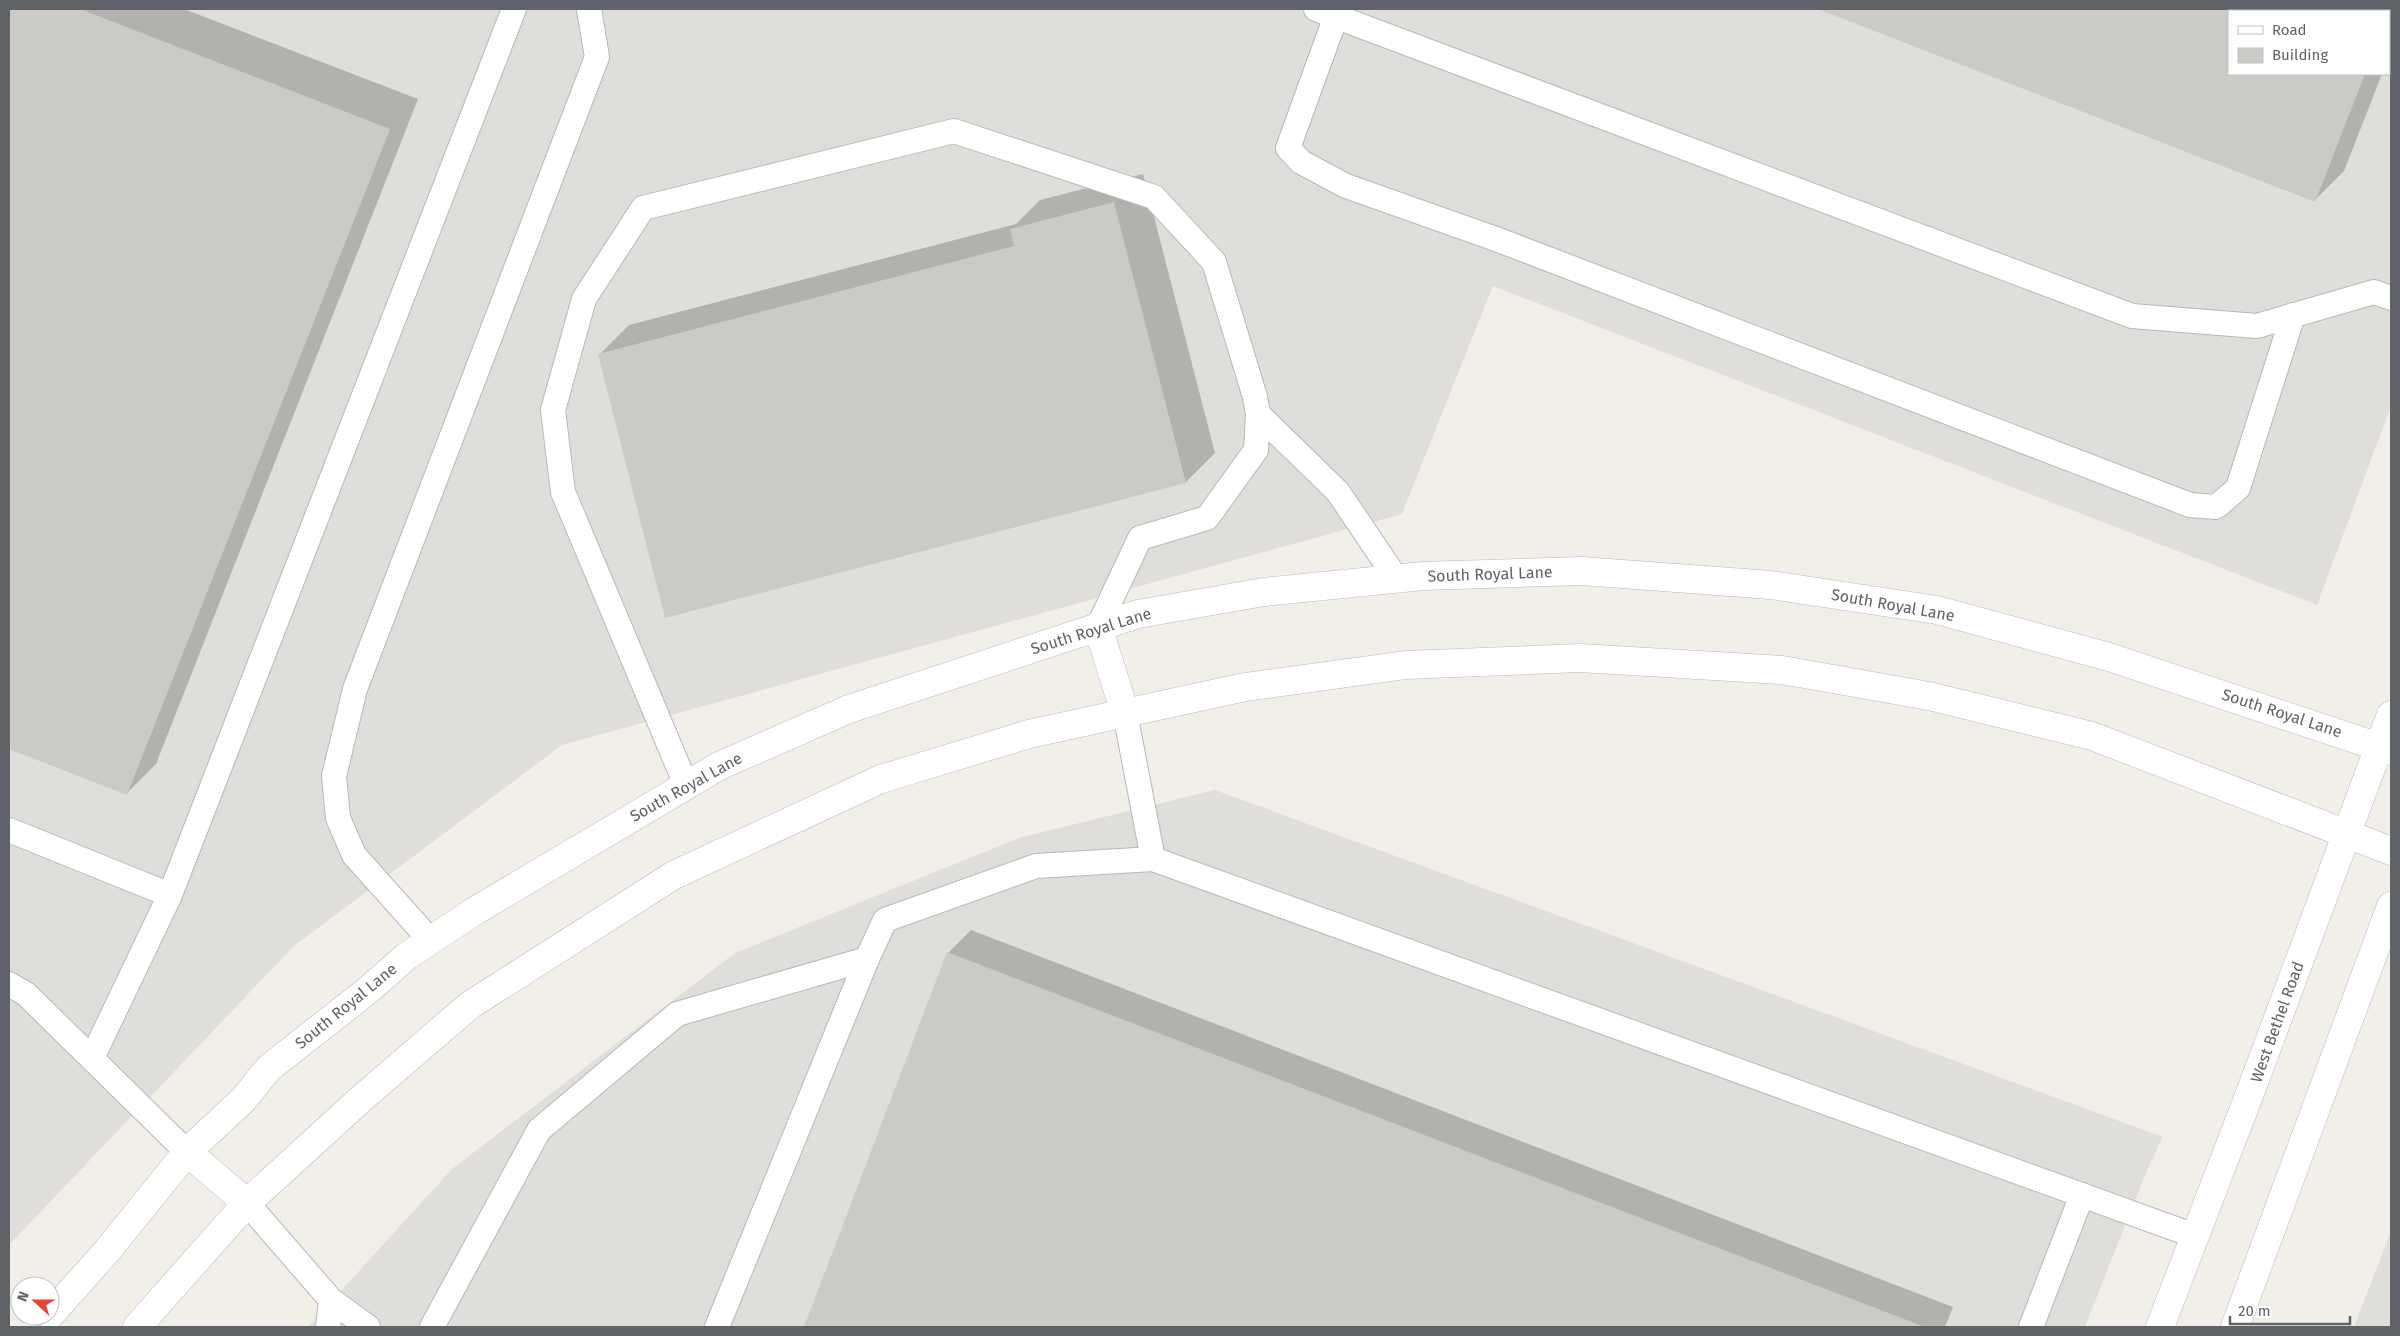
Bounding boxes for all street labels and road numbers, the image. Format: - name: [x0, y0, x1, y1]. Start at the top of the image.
- street label: South Royal Lane: [1427, 562, 1553, 586]
- street label: South Royal Lane: [1830, 585, 1956, 625]
- street label: South Royal Lane: [1028, 604, 1154, 658]
- street label: South Royal Lane: [2220, 685, 2344, 741]
- street label: South Royal Lane: [627, 748, 745, 826]
- street label: South Royal Lane: [291, 959, 401, 1053]
- street label: West Bethel Road: [2246, 959, 2308, 1085]

